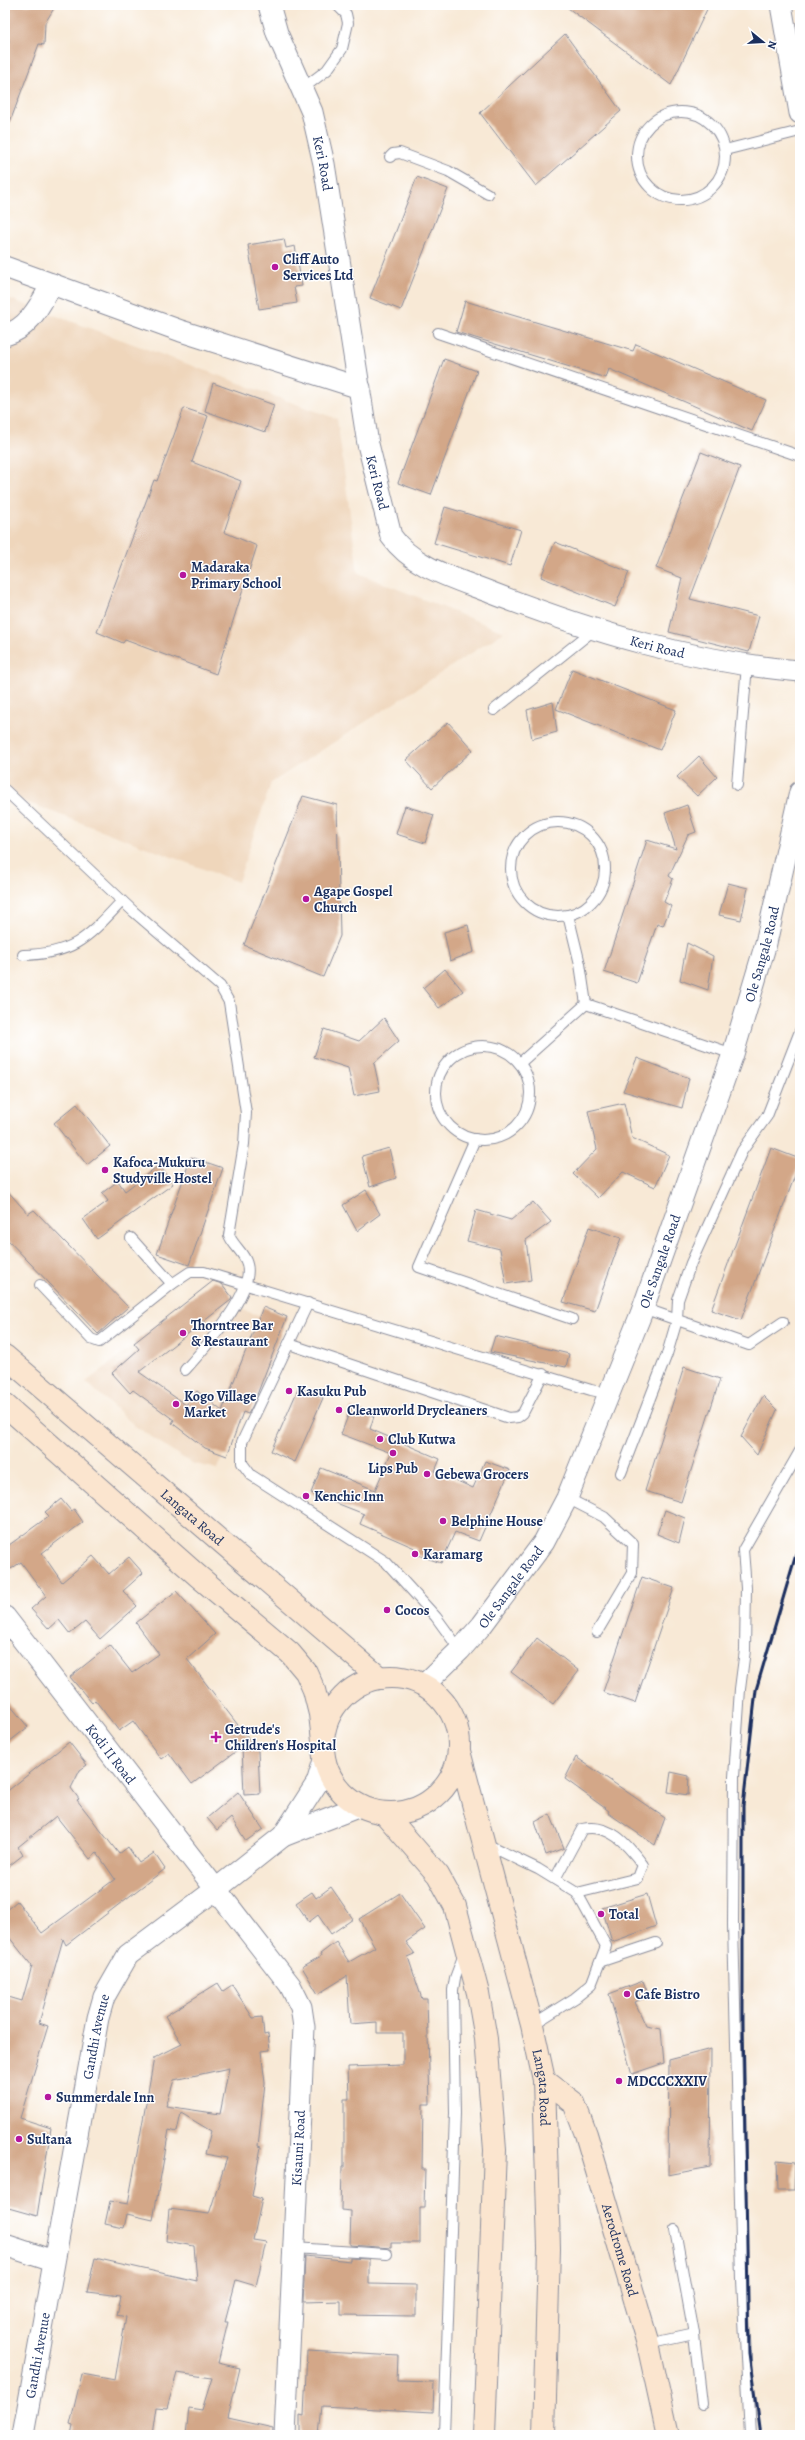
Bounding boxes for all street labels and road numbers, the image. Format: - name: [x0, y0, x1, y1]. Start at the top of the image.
- street label: Keri Road: [308, 134, 337, 193]
- street label: Keri Road: [361, 453, 393, 513]
- street label: Keri Road: [628, 631, 687, 663]
- street label: Ole Sangale Road: [740, 904, 784, 1004]
- street label: Ole Sangale Road: [635, 1211, 686, 1311]
- street label: Langata Road: [156, 1485, 228, 1550]
- street label: Ole Sangale Road: [474, 1542, 548, 1632]
- street label: Kodi II Road: [81, 1720, 140, 1789]
- street label: Gandhi Avenue: [78, 1992, 114, 2081]
- street label: Langata Road: [527, 2047, 554, 2127]
- street label: Kisauni Road: [287, 2109, 310, 2186]
- street label: Aerodrome Road: [597, 2200, 643, 2299]
- street label: Gandhi Avenue: [21, 2311, 55, 2400]

